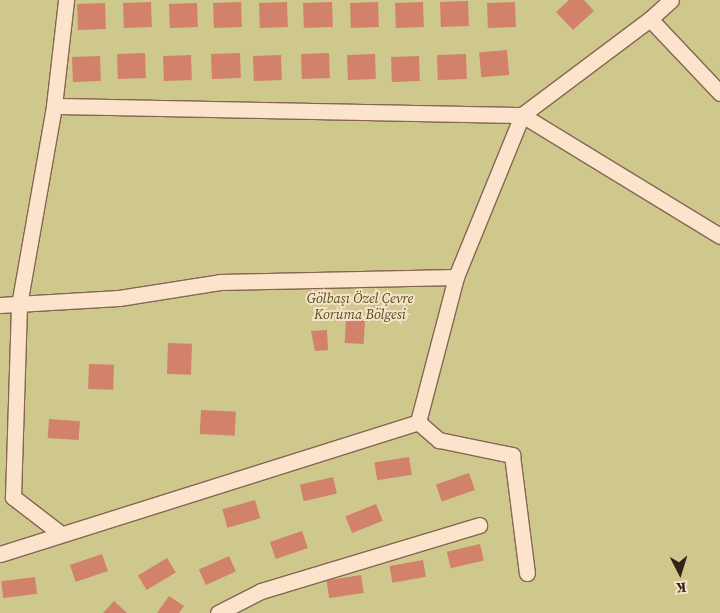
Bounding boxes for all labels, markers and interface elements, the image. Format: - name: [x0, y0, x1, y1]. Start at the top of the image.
- park label: Gölbaşı Özel Çevre Koruma Bölgesi: [307, 290, 413, 322]
- north arrow: [655, 548, 705, 598]
- text: K: [676, 578, 687, 598]

